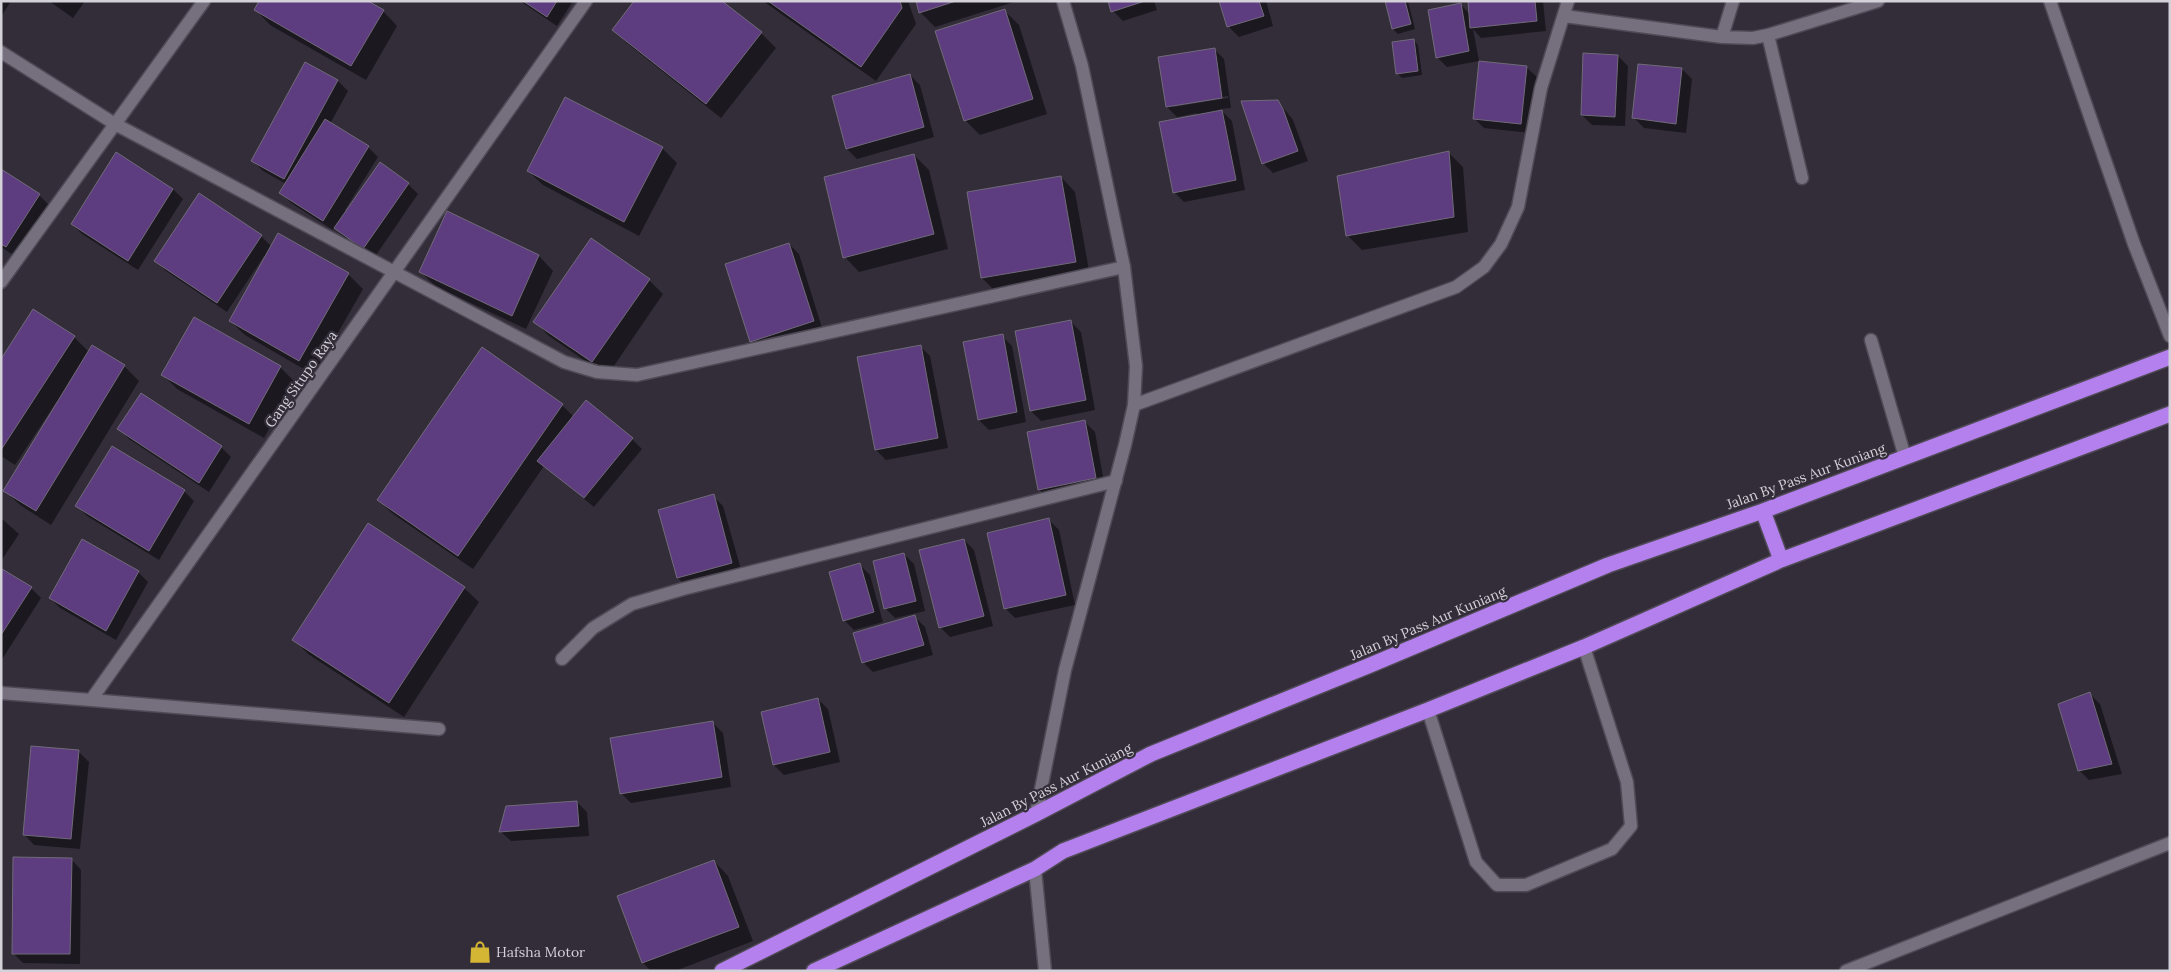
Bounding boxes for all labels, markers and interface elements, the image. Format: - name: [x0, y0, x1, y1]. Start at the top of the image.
- street label: Gang Situpo Raya: [261, 327, 341, 431]
- street label: Jalan By Pass Aur Kuniang: [1723, 439, 1888, 514]
- street label: Jalan By Pass Aur Kuniang: [1346, 582, 1509, 664]
- street label: Jalan By Pass Aur Kuniang: [976, 739, 1135, 832]
- shop icon: Hafsha Motor: [467, 939, 493, 965]
- place label: Hafsha Motor: [496, 943, 585, 961]

